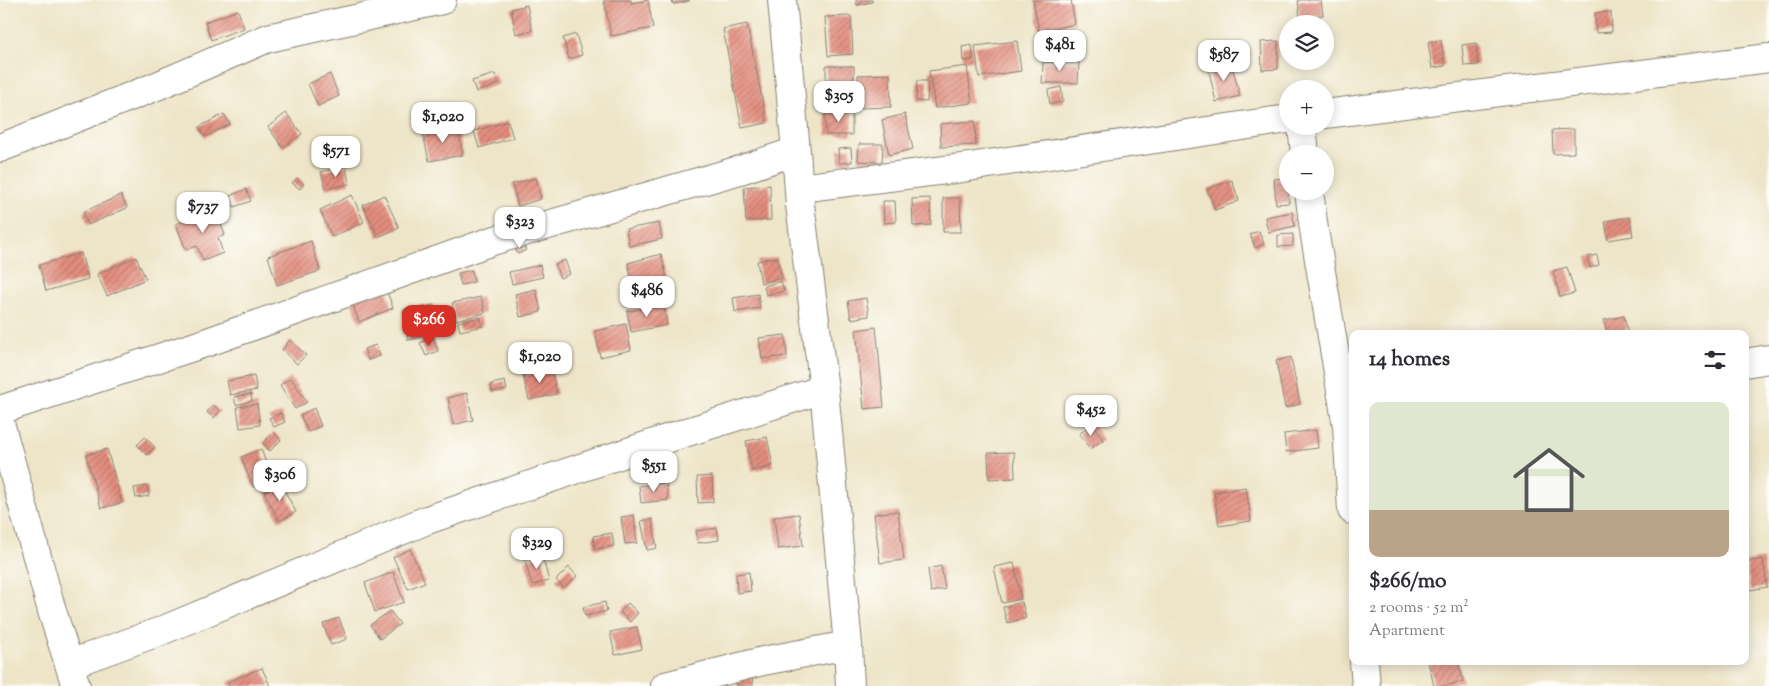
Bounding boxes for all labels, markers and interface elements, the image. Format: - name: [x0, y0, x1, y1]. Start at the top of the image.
- map controls: [1279, 15, 1334, 200]
- button: layers: [1279, 15, 1334, 70]
- pin: $481: [1030, 30, 1090, 72]
- text: $481: [1045, 34, 1075, 57]
- pin: $587: [1194, 39, 1254, 82]
- text: $587: [1209, 44, 1239, 67]
- pin: $305: [809, 80, 869, 123]
- button: +: [1279, 80, 1334, 135]
- text: $305: [825, 85, 853, 108]
- pin: $1,020: [402, 102, 484, 144]
- text: $1,020: [422, 106, 464, 129]
- pin: $571: [306, 136, 366, 178]
- text: $571: [322, 140, 350, 163]
- button: −: [1279, 145, 1334, 200]
- pin: $737: [173, 192, 233, 234]
- text: $737: [187, 196, 219, 219]
- pin: $323: [490, 206, 550, 249]
- text: $323: [506, 211, 534, 234]
- pin: $486: [617, 276, 677, 318]
- text: $486: [631, 280, 663, 303]
- pin: $266: [399, 304, 459, 347]
- text: $266: [413, 309, 445, 332]
- pin: $1,020: [499, 342, 581, 384]
- text: 14 homes: [1369, 345, 1450, 375]
- text: $1,020: [519, 346, 561, 369]
- icon: filters: [1701, 346, 1729, 374]
- pin: $452: [1061, 394, 1121, 437]
- text: $452: [1076, 399, 1106, 422]
- icon: home: [1504, 435, 1594, 525]
- pin: $551: [624, 450, 684, 493]
- text: $551: [641, 455, 667, 478]
- pin: $306: [250, 460, 310, 502]
- text: $306: [264, 464, 296, 487]
- pin: $329: [507, 528, 567, 570]
- text: $329: [522, 532, 552, 555]
- text: $266/mo: [1369, 567, 1446, 597]
- text: 2 rooms · 52 m²: [1369, 597, 1469, 620]
- text: Apartment: [1369, 620, 1445, 643]

